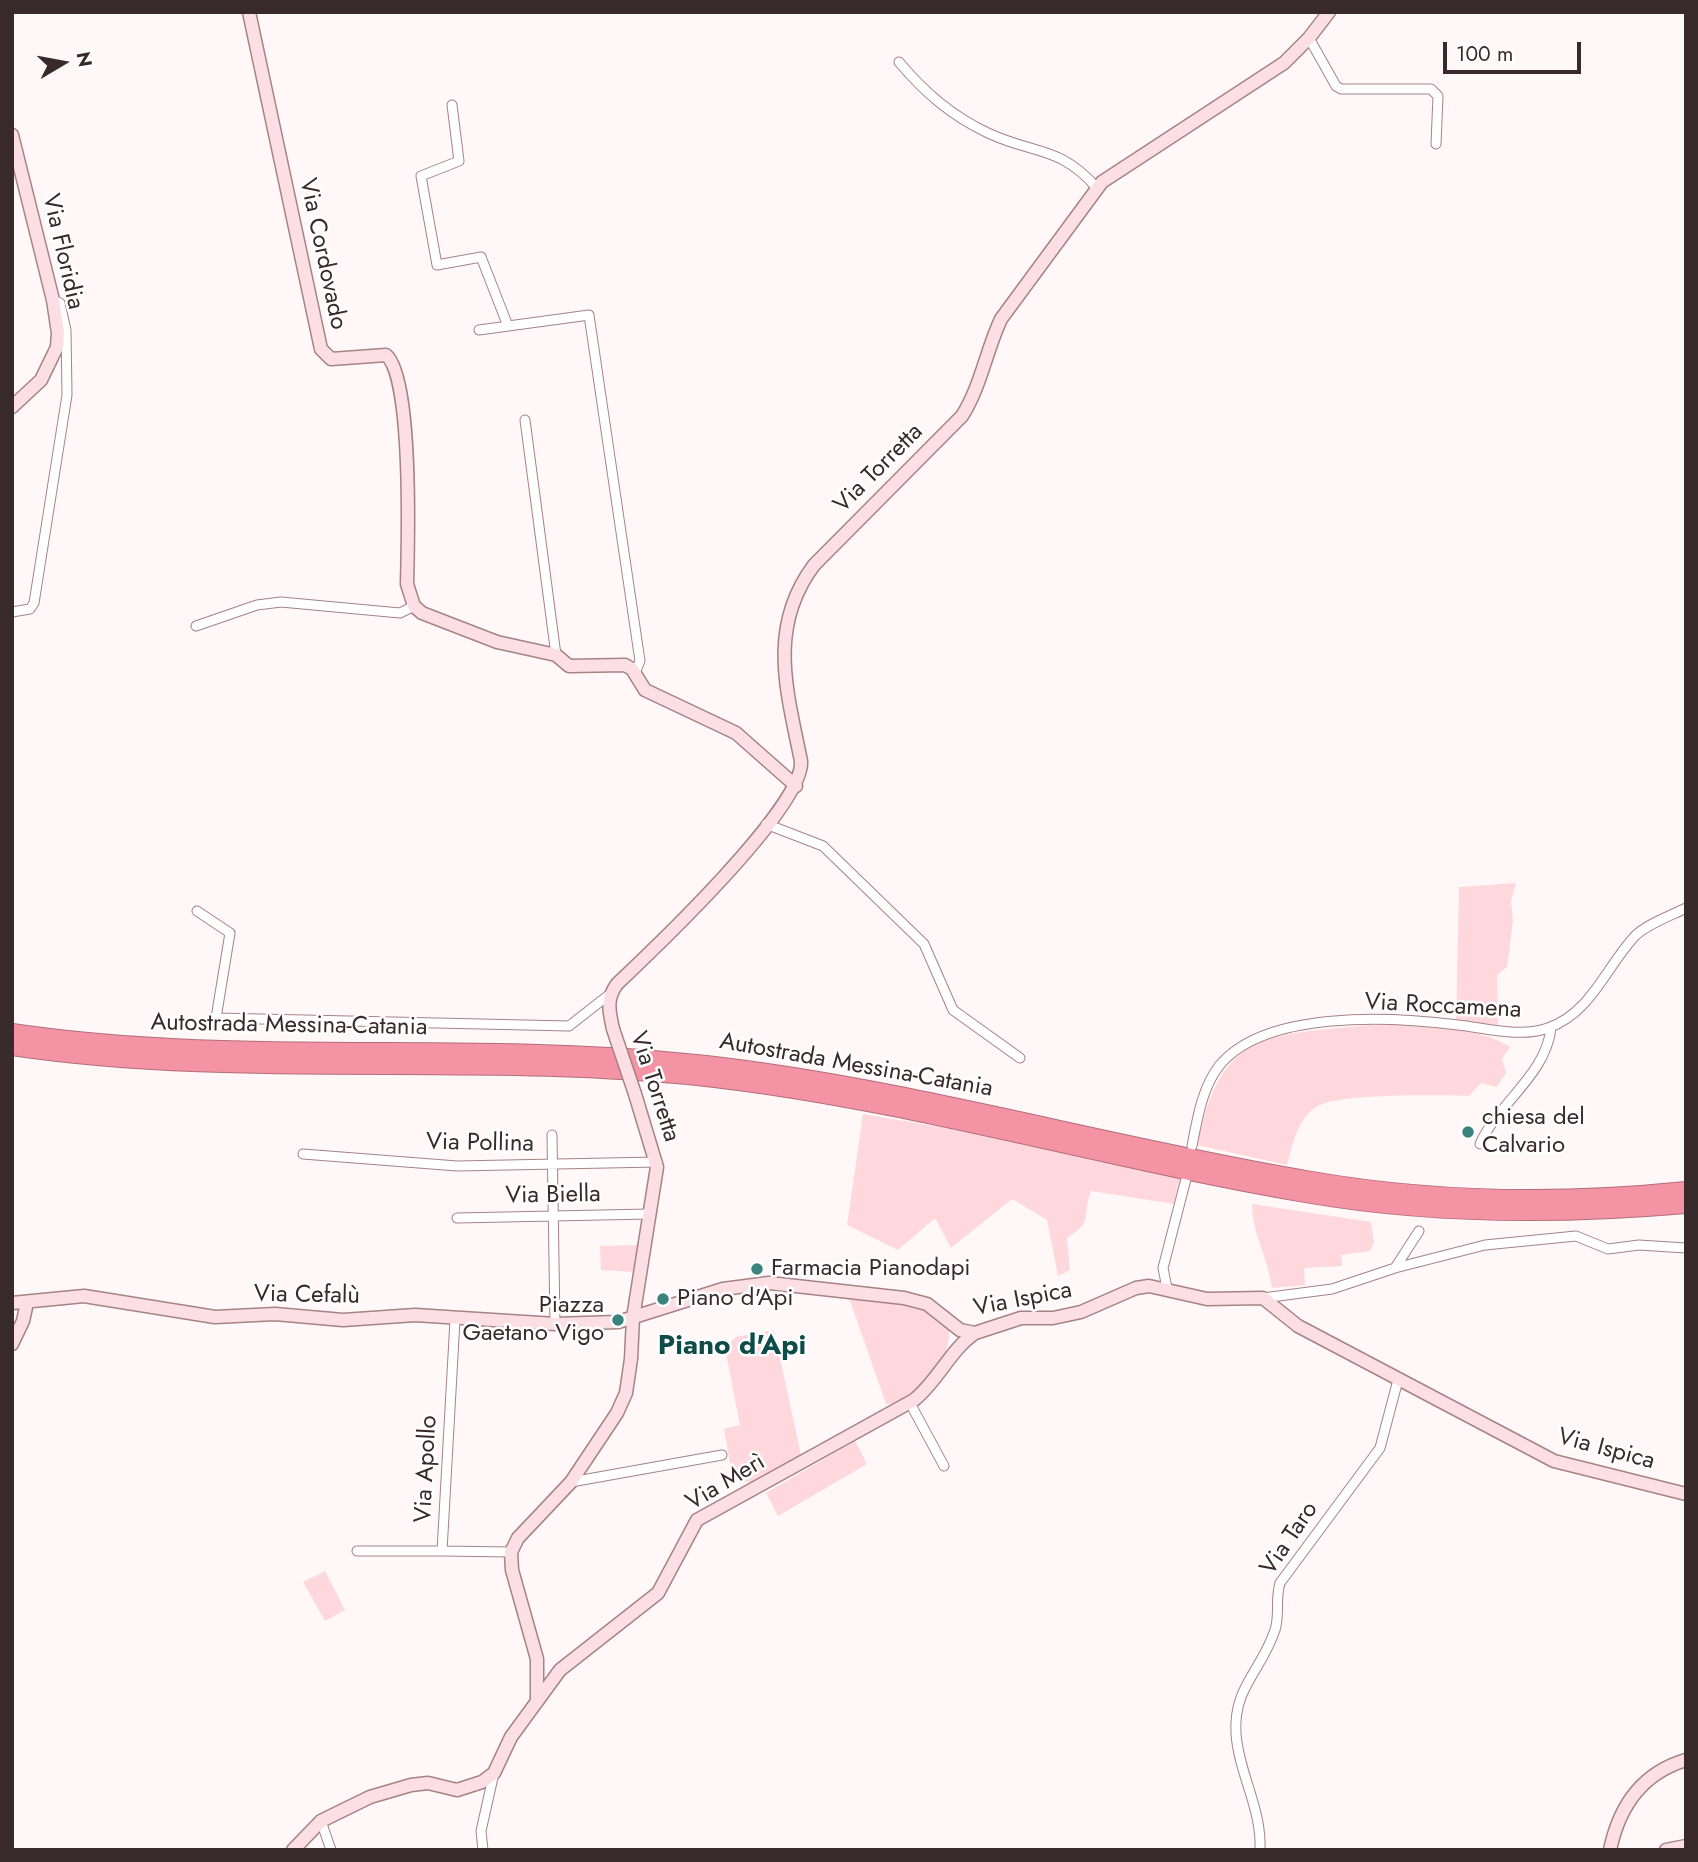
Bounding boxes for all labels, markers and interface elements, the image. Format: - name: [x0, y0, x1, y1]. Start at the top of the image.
- north arrow: [28, 28, 98, 98]
- scale bar: [1446, 28, 1584, 72]
- text: 100 m: [1456, 39, 1513, 69]
- text: N: [70, 49, 99, 69]
- street label: Via Cordovado: [292, 176, 352, 332]
- street label: Via Floridia: [35, 192, 89, 312]
- street label: Via Torretta: [828, 418, 930, 520]
- street label: Via Roccamena: [1364, 989, 1522, 1025]
- street label: Autostrada Messina-Catania: [150, 1009, 428, 1043]
- street label: Via Torretta: [623, 1028, 685, 1146]
- street label: Autostrada Messina-Catania: [717, 1028, 995, 1104]
- place label: chiesa del Calvario: [1482, 1104, 1585, 1160]
- marker: chiesa del Calvario: [1460, 1124, 1476, 1140]
- street label: Via Pollina: [426, 1129, 534, 1159]
- street label: Via Biella: [505, 1181, 601, 1211]
- place label: Farmacia Pianodapi: [771, 1255, 971, 1283]
- marker: Farmacia Pianodapi: [749, 1261, 765, 1277]
- street label: Via Ispica: [972, 1276, 1074, 1324]
- street label: Via Cefalù: [254, 1281, 360, 1311]
- place label: Piano d'Api: [677, 1285, 794, 1313]
- marker: Piano d'Api: [655, 1291, 671, 1307]
- place label: Piazza Gaetano Vigo: [462, 1292, 604, 1348]
- marker: Piazza Gaetano Vigo: [610, 1312, 626, 1328]
- district label: Piano d'Api: [658, 1330, 806, 1364]
- street label: Via Apollo: [410, 1415, 444, 1523]
- street label: Via Ispica: [1554, 1423, 1658, 1477]
- street label: Via Merì: [681, 1448, 771, 1518]
- street label: Via Taro: [1255, 1497, 1325, 1581]

